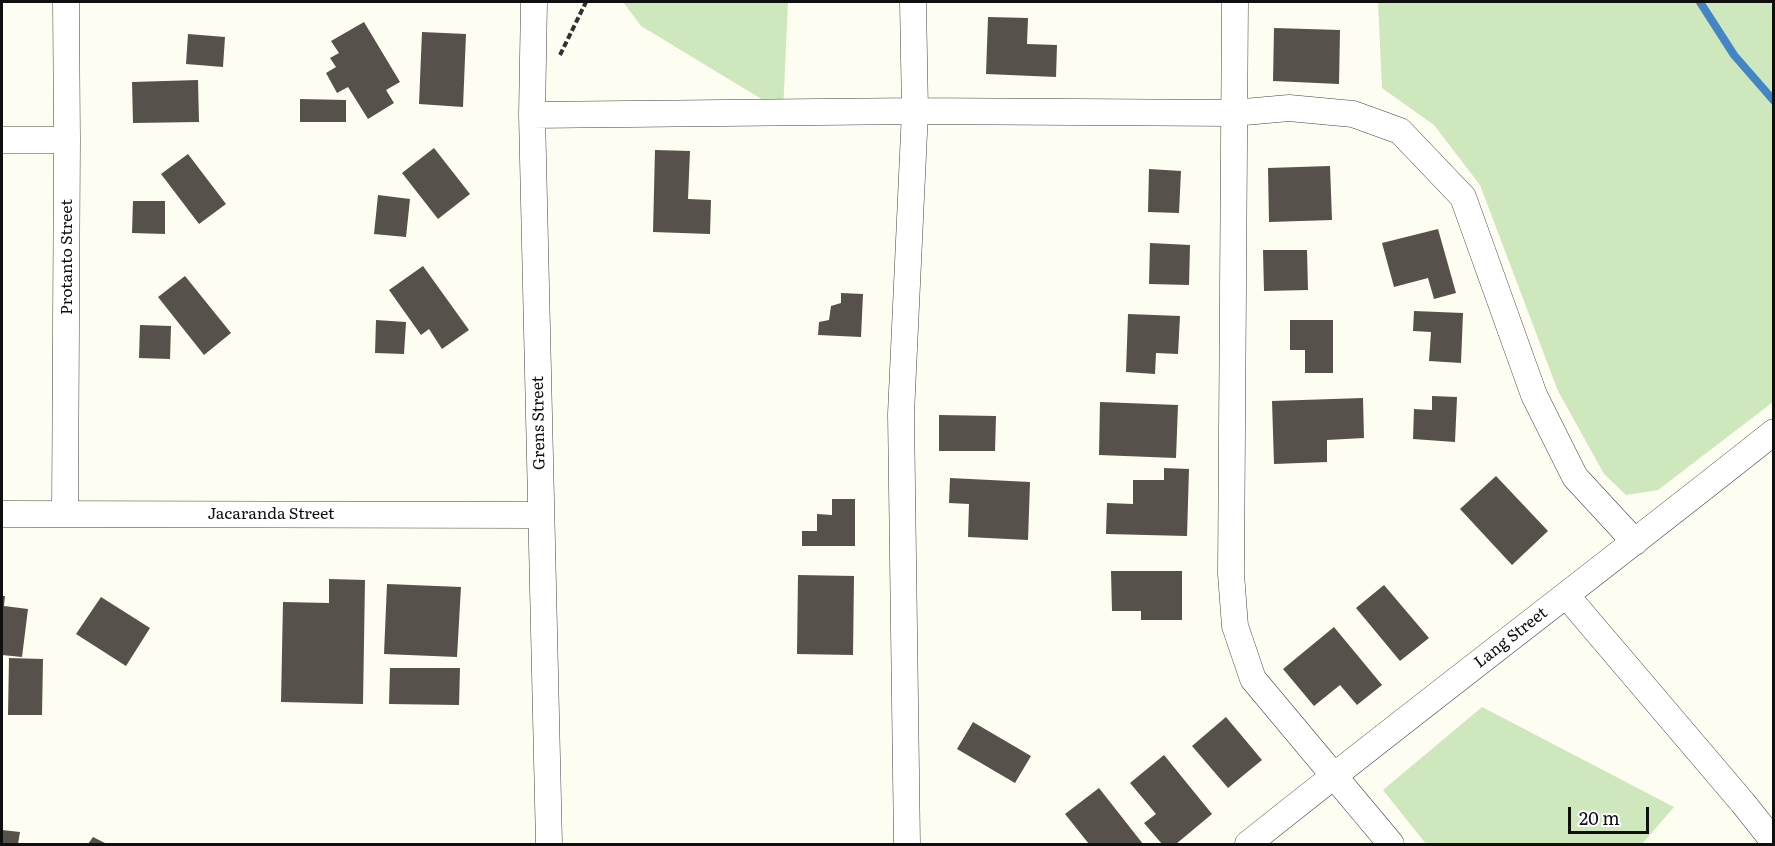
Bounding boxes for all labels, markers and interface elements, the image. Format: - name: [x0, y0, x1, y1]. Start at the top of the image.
- street label: Protanto Street: [57, 199, 77, 315]
- street label: Grens Street: [529, 376, 549, 470]
- street label: Jacaranda Street: [207, 504, 335, 524]
- street label: Lang Street: [1471, 604, 1551, 672]
- scale bar: [1571, 795, 1652, 833]
- text: 20 m: [1579, 804, 1620, 831]

